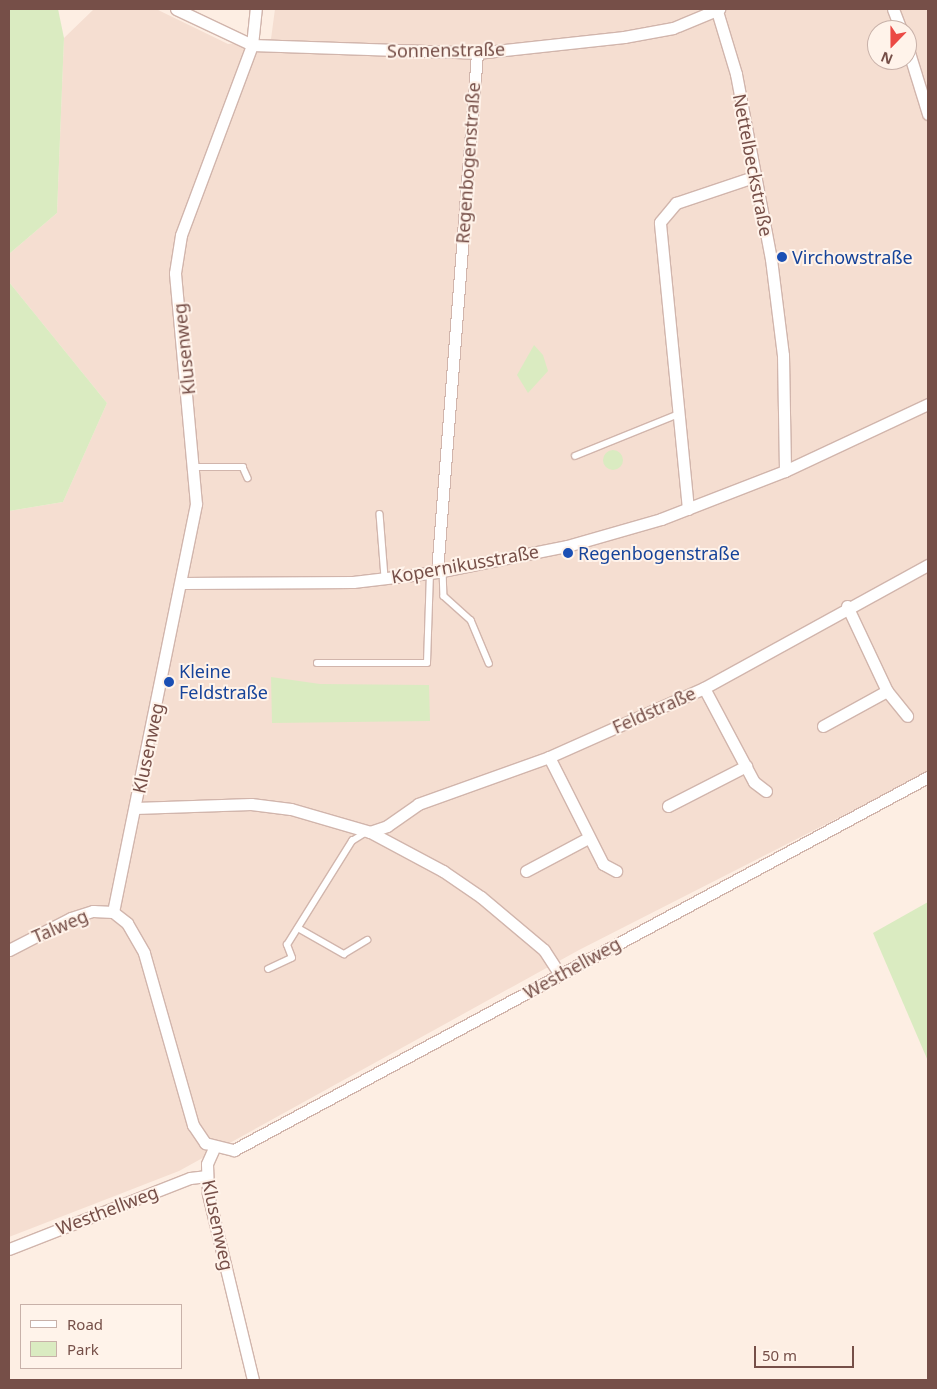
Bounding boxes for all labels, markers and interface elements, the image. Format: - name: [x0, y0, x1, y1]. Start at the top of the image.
- north arrow: [867, 20, 917, 70]
- street label: Sonnenstraße: [387, 38, 505, 62]
- text: N: [878, 48, 895, 69]
- street label: Regenbogenstraße: [452, 82, 484, 244]
- street label: Nettelbeckstraße: [729, 92, 777, 238]
- place label: Virchowstraße: [792, 246, 913, 268]
- marker: Virchowstraße: [776, 251, 788, 263]
- street label: Klusenweg: [168, 302, 200, 396]
- street label: Kopernikusstraße: [389, 540, 541, 588]
- place label: Regenbogenstraße: [578, 542, 740, 564]
- marker: Regenbogenstraße: [562, 547, 574, 559]
- place label: Kleine Feldstraße: [179, 661, 268, 704]
- marker: Kleine Feldstraße: [163, 676, 175, 688]
- street label: Feldstraße: [609, 682, 699, 738]
- street label: Klusenweg: [128, 701, 168, 795]
- street label: Talweg: [29, 905, 91, 947]
- street label: Westhellweg: [520, 932, 624, 1004]
- street label: Klusenweg: [198, 1178, 238, 1272]
- street label: Westhellweg: [53, 1181, 161, 1239]
- legend: [20, 1304, 182, 1369]
- text: Road: [67, 1314, 103, 1334]
- scale bar: [757, 1336, 857, 1368]
- text: Park: [67, 1339, 99, 1359]
- text: 50 m: [762, 1345, 797, 1365]

